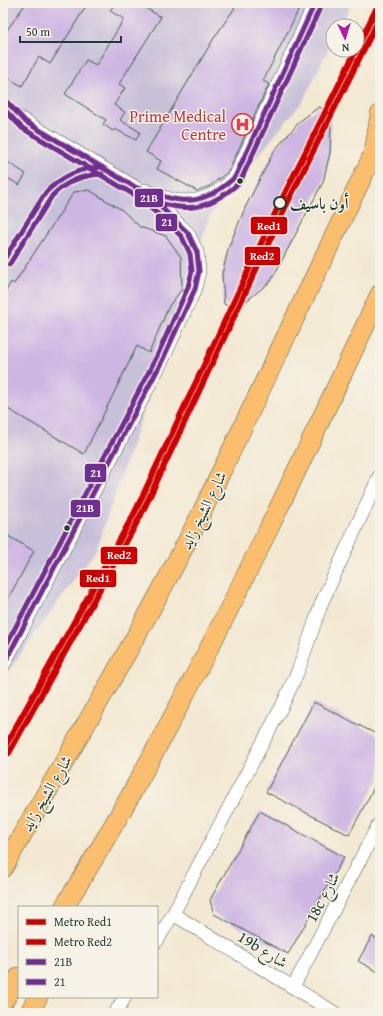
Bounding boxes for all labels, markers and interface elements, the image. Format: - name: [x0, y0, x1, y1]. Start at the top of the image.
- scale bar: [20, 18, 121, 44]
- north arrow: [325, 18, 365, 58]
- text: 50 m: [26, 23, 50, 40]
- text: N: [341, 40, 350, 56]
- place label: Prime Medical Centre: [129, 104, 227, 146]
- hospital icon: Prime Medical Centre: [229, 112, 255, 138]
- unlabelled marker: [235, 176, 245, 186]
- line badge: 21B: [134, 188, 164, 208]
- text: 21B: [140, 190, 158, 206]
- place label: أون باسيف: [290, 191, 349, 215]
- marker: أون باسيف: [273, 196, 287, 210]
- line badge: 21: [155, 213, 178, 232]
- text: 21: [161, 214, 173, 230]
- line badge: Red1: [250, 216, 288, 235]
- text: Red1: [257, 218, 281, 234]
- line badge: Red2: [244, 246, 281, 266]
- text: Red2: [250, 248, 274, 264]
- line badge: 21: [84, 463, 107, 483]
- text: 21: [90, 465, 102, 481]
- street label: شارع الشيخ زايد: [174, 467, 235, 555]
- line badge: 21B: [70, 499, 101, 518]
- text: 21B: [76, 500, 94, 516]
- unlabelled marker: [62, 523, 72, 533]
- line badge: Red2: [100, 546, 138, 565]
- text: Red2: [107, 547, 131, 563]
- line badge: Red1: [79, 569, 117, 588]
- text: Red1: [86, 570, 110, 586]
- street label: شارع الشيخ زايد: [14, 750, 80, 837]
- street label: 18c شارع: [299, 868, 347, 927]
- legend: [18, 906, 158, 998]
- text: Metro Red1: [54, 913, 112, 930]
- street label: 19b شارع: [232, 924, 293, 975]
- text: Metro Red2: [54, 933, 112, 950]
- text: 21B: [54, 953, 73, 970]
- text: 21: [54, 973, 66, 990]

